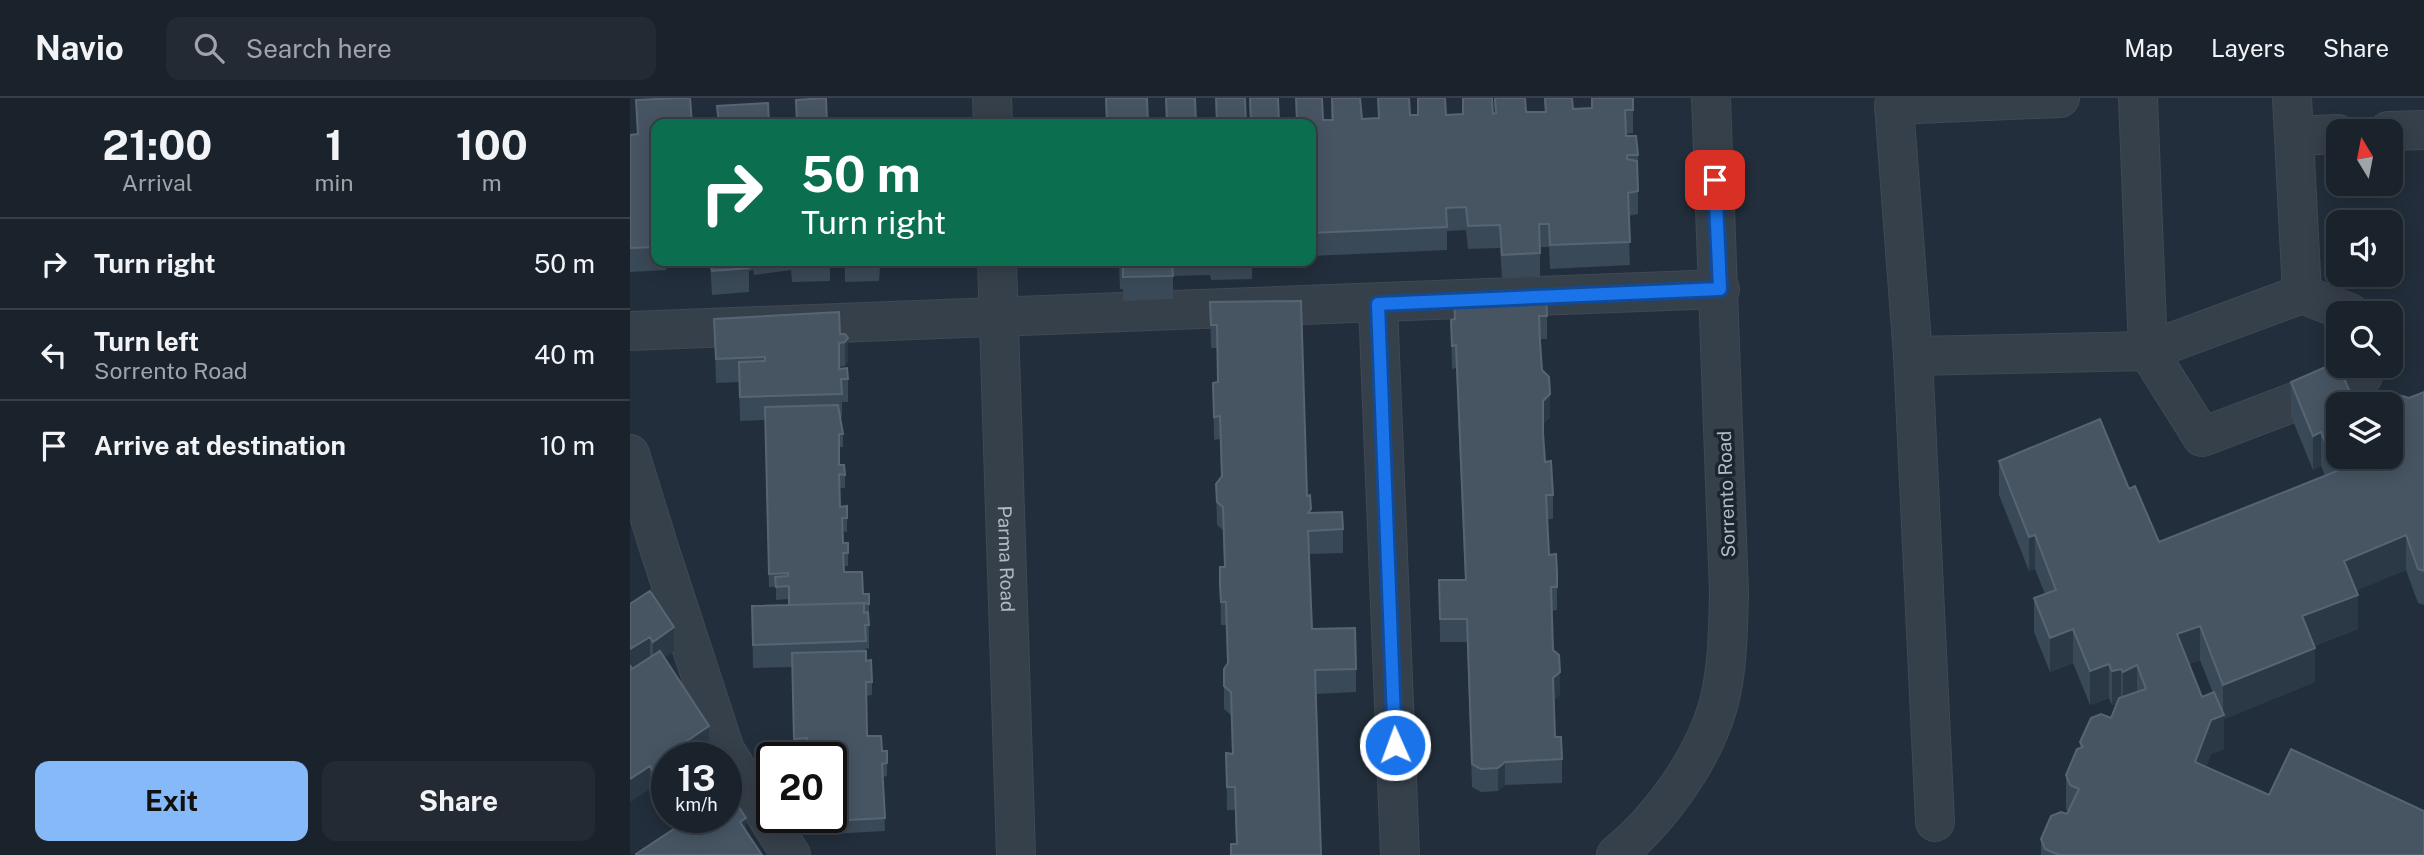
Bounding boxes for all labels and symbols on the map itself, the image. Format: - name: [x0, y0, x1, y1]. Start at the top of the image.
- north arrow: [2326, 119, 2403, 196]
- pin: [1685, 150, 1745, 210]
- street label: Sorrento Road: [1713, 430, 1739, 558]
- street label: Parma Road: [994, 505, 1019, 612]
- position arrow: [1358, 708, 1432, 782]
- speed limit sign: 20: [756, 742, 847, 833]

